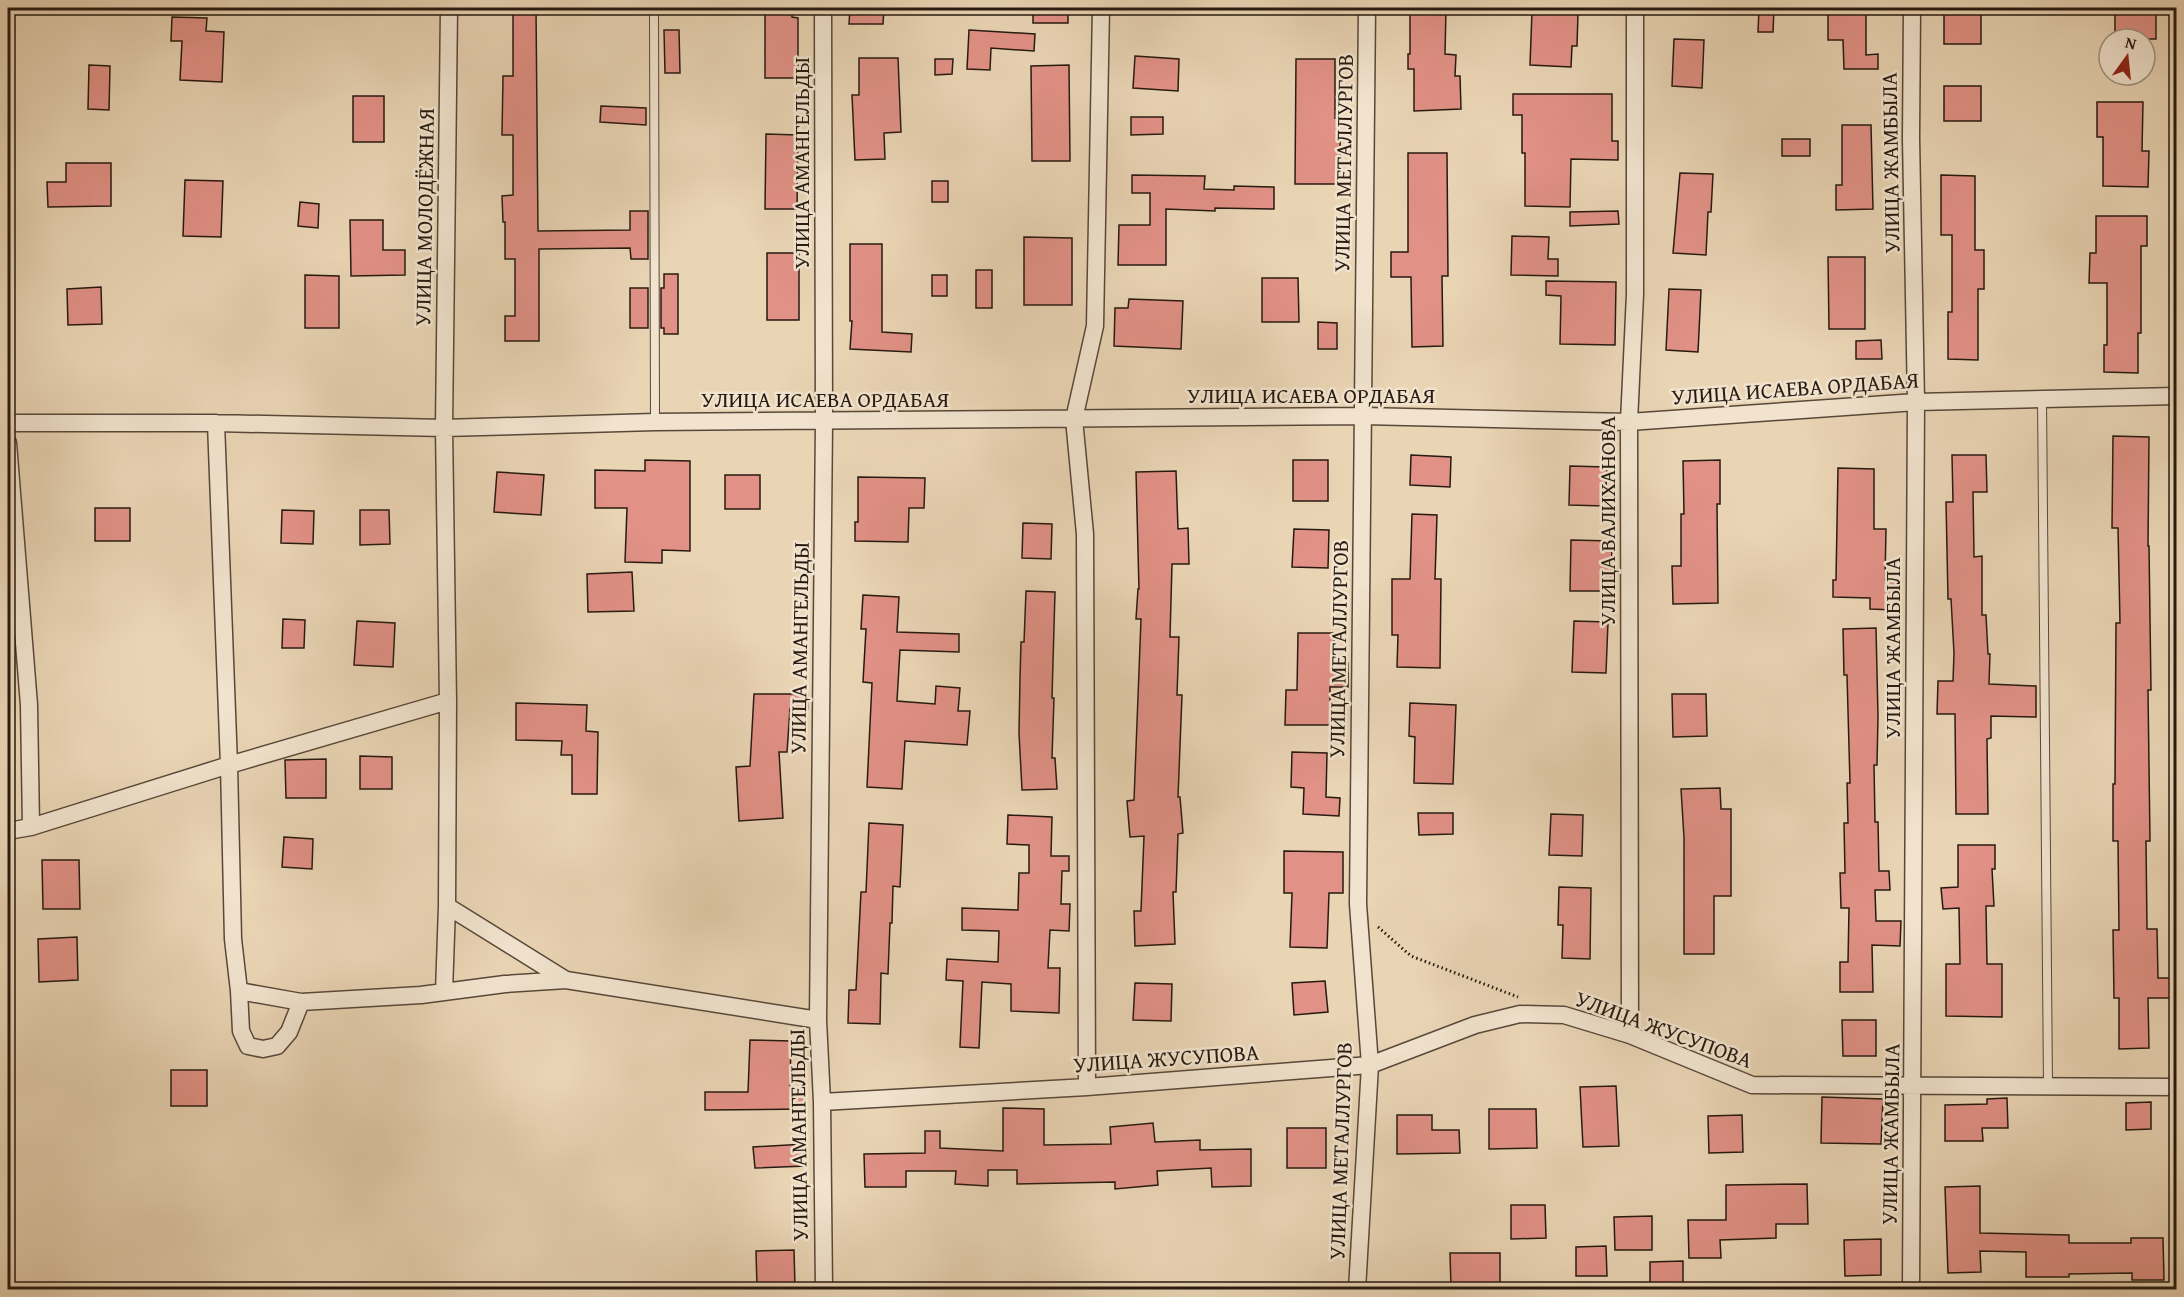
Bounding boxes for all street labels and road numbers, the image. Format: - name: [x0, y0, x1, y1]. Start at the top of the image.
- street label: УЛИЦА МЕТАЛЛУРГОВ: [1325, 54, 1361, 272]
- street label: УЛИЦА АМАНГЕЛЬДЫ: [785, 57, 817, 269]
- street label: УЛИЦА ЖАМБЫЛА: [1872, 71, 1908, 254]
- street label: УЛИЦА МОЛОДЁЖНАЯ: [406, 108, 442, 326]
- street label: УЛИЦА ИСАЕВА ОРДАБАЯ: [1670, 363, 1920, 413]
- street label: УЛИЦА ИСАЕВА ОРДАБАЯ: [1187, 379, 1435, 411]
- street label: УЛИЦА ИСАЕВА ОРДАБАЯ: [701, 383, 949, 415]
- street label: УЛИЦА ВАЛИХАНОВА: [1591, 415, 1623, 626]
- street label: УЛИЦА МЕТАЛЛУРГОВ: [1320, 540, 1356, 758]
- street label: УЛИЦА АМАНГЕЛЬДЫ: [781, 542, 817, 754]
- street label: УЛИЦА ЖАМБЫЛА: [1876, 557, 1908, 739]
- street label: УЛИЦА ЖУСУПОВА: [1571, 982, 1758, 1076]
- street label: УЛИЦА АМАНГЕЛЬДЫ: [780, 1029, 816, 1241]
- street label: УЛИЦА ЖУСУПОВА: [1072, 1035, 1261, 1080]
- street label: УЛИЦА МЕТАЛЛУРГОВ: [1320, 1041, 1360, 1261]
- street label: УЛИЦА ЖАМБЫЛА: [1872, 1042, 1908, 1225]

